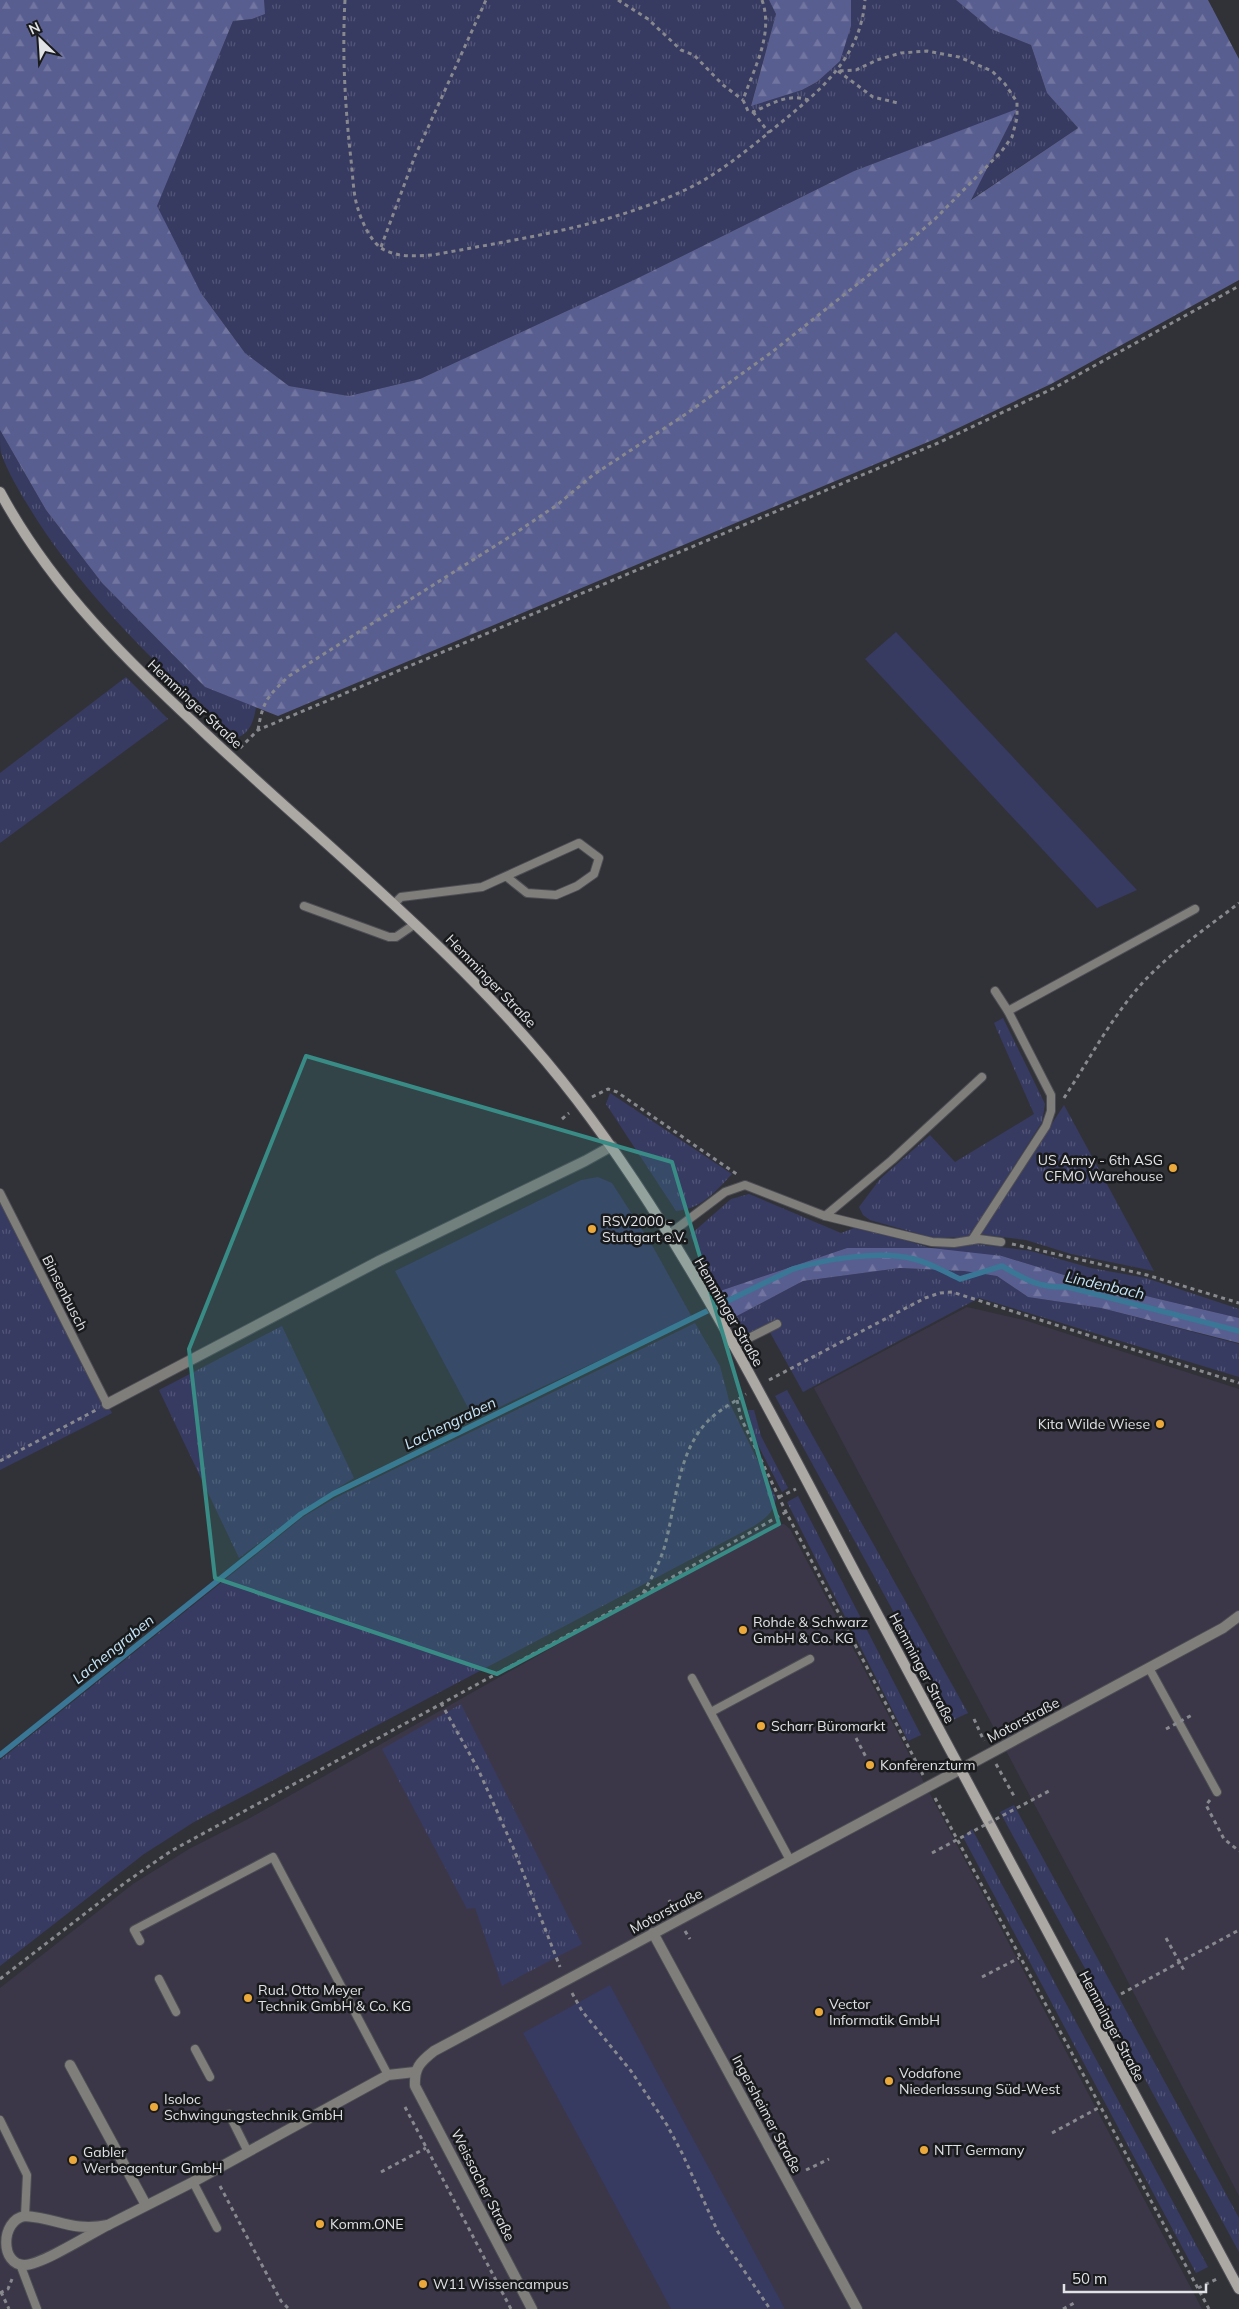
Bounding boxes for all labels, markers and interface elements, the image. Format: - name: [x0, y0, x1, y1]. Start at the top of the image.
- north arrow: [15, 15, 65, 65]
- text: N: [26, 18, 43, 39]
- street label: Hemminger Straße: [144, 656, 246, 752]
- street label: Hemminger Straße: [442, 931, 540, 1031]
- place label: US Army - 6th ASG CFMO Warehouse: [1038, 1151, 1163, 1185]
- marker: US Army - 6th ASG CFMO Warehouse: [1167, 1162, 1179, 1174]
- place label: RSV2000 - Stuttgart e.V.: [602, 1212, 686, 1246]
- marker: RSV2000 - Stuttgart e.V.: [586, 1223, 598, 1235]
- street label: Binsenbusch: [38, 1252, 92, 1334]
- street label: Hemminger Straße: [691, 1254, 767, 1370]
- water label: Lindenbach: [1064, 1267, 1147, 1303]
- water label: Lachengraben: [401, 1393, 499, 1453]
- place label: Kita Wilde Wiese: [1038, 1415, 1150, 1433]
- marker: Kita Wilde Wiese: [1154, 1418, 1166, 1430]
- water label: Lachengraben: [68, 1610, 158, 1688]
- street label: Hemminger Straße: [885, 1610, 959, 1726]
- place label: Rohde & Schwarz GmbH & Co. KG: [753, 1613, 868, 1647]
- marker: Rohde & Schwarz GmbH & Co. KG: [737, 1624, 749, 1636]
- street label: Motorstraße: [984, 1693, 1062, 1747]
- place label: Scharr Büromarkt: [771, 1717, 885, 1735]
- marker: Scharr Büromarkt: [755, 1720, 767, 1732]
- place label: Konferenzturm: [880, 1756, 976, 1774]
- marker: Konferenzturm: [864, 1759, 876, 1771]
- street label: Motorstraße: [627, 1884, 705, 1938]
- street label: Hemminger Straße: [1075, 1968, 1149, 2084]
- place label: Rud. Otto Meyer Technik GmbH & Co. KG: [258, 1981, 411, 2015]
- marker: Rud. Otto Meyer Technik GmbH & Co. KG: [242, 1992, 254, 2004]
- place label: Vector Informatik GmbH: [829, 1995, 940, 2029]
- marker: Vector Informatik GmbH: [813, 2006, 825, 2018]
- street label: Ingersheimer Straße: [728, 2052, 806, 2176]
- place label: Vodafone Niederlassung Süd-West: [899, 2064, 1060, 2098]
- marker: Vodafone Niederlassung Süd-West: [883, 2075, 895, 2087]
- place label: Isoloc Schwingungstechnik GmbH: [164, 2090, 343, 2124]
- marker: Isoloc Schwingungstechnik GmbH: [148, 2101, 160, 2113]
- street label: Weissacher Straße: [447, 2126, 519, 2244]
- place label: NTT Germany: [934, 2141, 1025, 2159]
- place label: Gabler Werbeagentur GmbH: [83, 2143, 223, 2177]
- marker: NTT Germany: [918, 2144, 930, 2156]
- marker: Gabler Werbeagentur GmbH: [67, 2154, 79, 2166]
- place label: Komm.ONE: [330, 2215, 403, 2233]
- marker: Komm.ONE: [314, 2218, 326, 2230]
- scale bar: [1064, 2262, 1206, 2294]
- text: 50 m: [1072, 2269, 1107, 2288]
- place label: W11 Wissencampus: [433, 2275, 569, 2293]
- marker: W11 Wissencampus: [417, 2278, 429, 2290]

